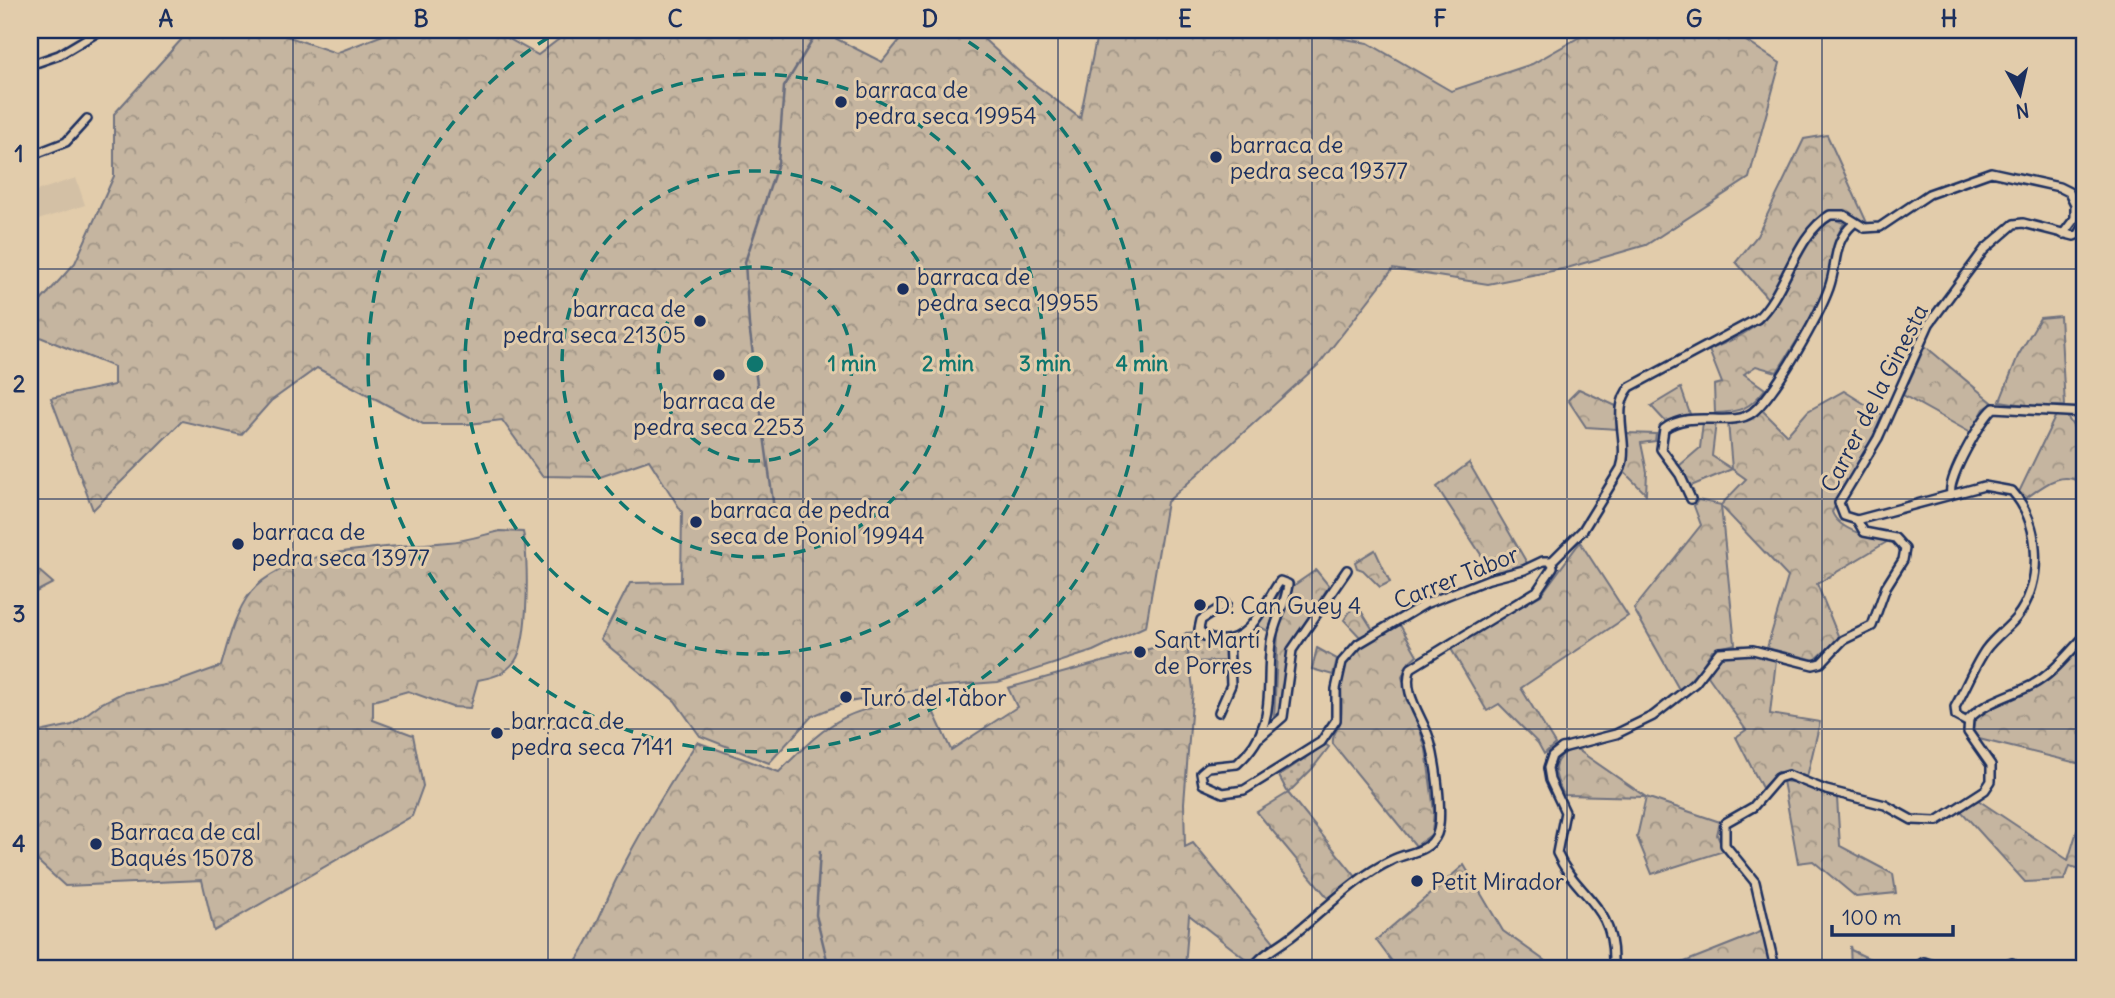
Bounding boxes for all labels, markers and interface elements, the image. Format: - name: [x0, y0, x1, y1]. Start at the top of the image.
- text: A: [159, 4, 174, 33]
- text: B: [413, 4, 429, 33]
- text: C: [667, 4, 683, 33]
- text: D: [922, 4, 938, 33]
- text: E: [1178, 4, 1192, 33]
- text: F: [1433, 4, 1447, 33]
- text: G: [1686, 4, 1702, 33]
- text: H: [1941, 4, 1957, 33]
- north arrow: [1986, 60, 2056, 130]
- place label: barraca de pedra seca 19954: [855, 75, 1037, 130]
- marker: barraca de pedra seca 19954: [833, 94, 849, 110]
- text: N: [2014, 98, 2031, 124]
- place label: barraca de pedra seca 19377: [1230, 130, 1408, 185]
- text: 1: [14, 139, 24, 168]
- marker: barraca de pedra seca 19377: [1208, 149, 1224, 165]
- place label: barraca de pedra seca 19955: [917, 262, 1099, 317]
- marker: barraca de pedra seca 19955: [895, 281, 911, 297]
- place label: barraca de pedra seca 21305: [503, 294, 686, 349]
- street label: Carrer de la Ginesta: [1814, 299, 1934, 497]
- marker: barraca de pedra seca 21305: [692, 313, 708, 329]
- text: 1 min: [828, 350, 876, 377]
- text: 2 min: [922, 350, 974, 377]
- text: 3 min: [1019, 350, 1071, 377]
- text: 4 min: [1116, 350, 1168, 377]
- centre of rings: [743, 352, 767, 376]
- marker: barraca de pedra seca 2253: [711, 367, 727, 383]
- text: 2: [13, 369, 26, 398]
- place label: barraca de pedra seca 2253: [633, 386, 805, 441]
- place label: barraca de pedra seca de Poniol 19944: [710, 495, 925, 550]
- marker: barraca de pedra seca de Poniol 19944: [688, 514, 704, 530]
- place label: barraca de pedra seca 13977: [252, 517, 430, 572]
- marker: barraca de pedra seca 13977: [230, 536, 246, 552]
- street label: Carrer Tàbor: [1389, 539, 1523, 615]
- place label: D. Can Guey 4: [1214, 591, 1361, 620]
- marker: D. Can Guey 4: [1192, 597, 1208, 613]
- text: 3: [12, 599, 26, 628]
- place label: Sant Martí de Porres: [1154, 625, 1260, 680]
- marker: Sant Martí de Porres: [1132, 644, 1148, 660]
- place label: Turó del Tàbor: [860, 683, 1007, 712]
- marker: Turó del Tàbor: [838, 689, 854, 705]
- place label: barraca de pedra seca 7141: [511, 706, 673, 761]
- marker: barraca de pedra seca 7141: [489, 725, 505, 741]
- place label: Barraca de cal Baqués 15078: [110, 817, 261, 872]
- text: 4: [12, 829, 26, 858]
- marker: Barraca de cal Baqués 15078: [88, 836, 104, 852]
- place label: Petit Mirador: [1431, 867, 1565, 896]
- marker: Petit Mirador: [1409, 873, 1425, 889]
- scale bar: [1832, 893, 1952, 937]
- text: 100 m: [1842, 904, 1901, 931]

